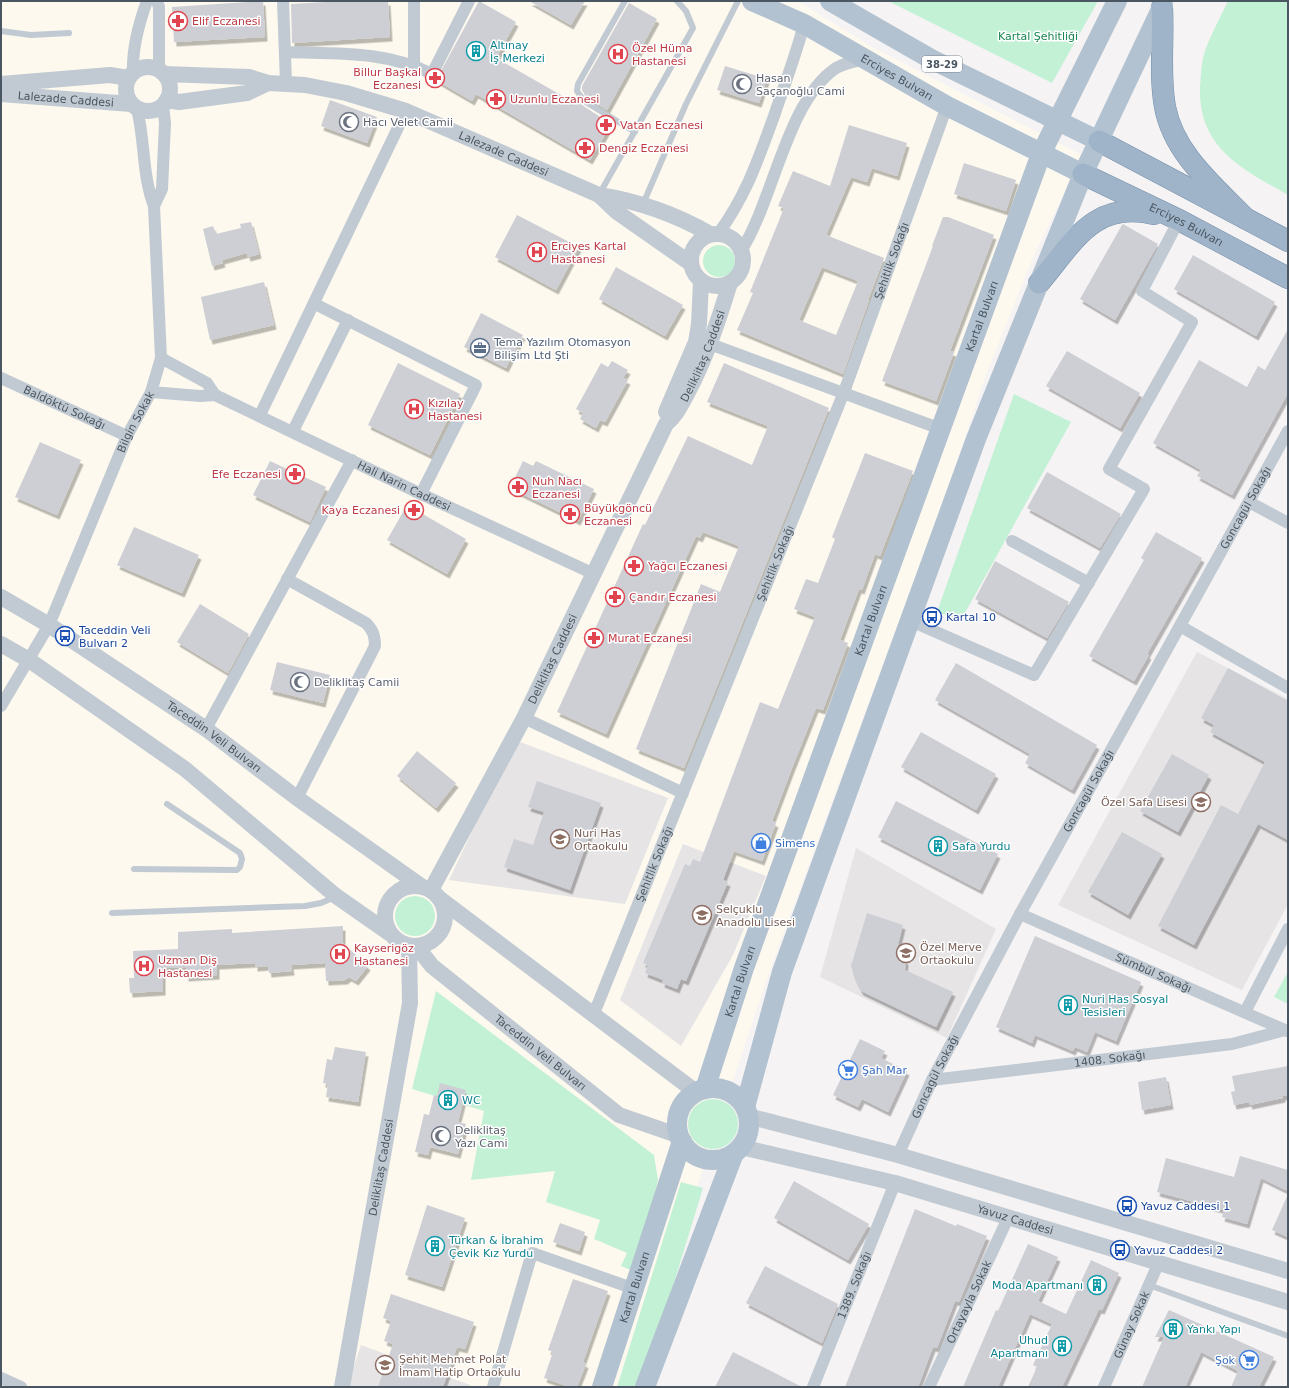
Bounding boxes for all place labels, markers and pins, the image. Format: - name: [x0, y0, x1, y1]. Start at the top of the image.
- pharmacy icon: Elif Eczanesi: [167, 10, 189, 32]
- place label: Elif Eczanesi: [192, 15, 260, 28]
- place label: Altınay İş Merkezi: [490, 39, 545, 65]
- building icon: Altınay İş Merkezi: [465, 40, 487, 62]
- place label: Özel Hüma Hastanesi: [632, 42, 692, 68]
- hospital icon: Özel Hüma Hastanesi: [607, 43, 629, 65]
- place label: Billur Başkal Eczanesi: [353, 66, 421, 92]
- pharmacy icon: Billur Başkal Eczanesi: [424, 67, 446, 89]
- place label: Hasan Saçanoğlu Cami: [756, 72, 845, 98]
- mosque icon: Hasan Saçanoğlu Cami: [731, 73, 753, 95]
- pharmacy icon: Uzunlu Eczanesi: [485, 88, 507, 110]
- place label: Uzunlu Eczanesi: [510, 93, 599, 106]
- mosque icon: Hacı Velet Camii: [338, 111, 360, 133]
- pharmacy icon: Vatan Eczanesi: [595, 114, 617, 136]
- place label: Hacı Velet Camii: [363, 116, 453, 129]
- place label: Vatan Eczanesi: [620, 119, 703, 132]
- pharmacy icon: Dengiz Eczanesi: [574, 137, 596, 159]
- place label: Dengiz Eczanesi: [599, 142, 689, 155]
- place label: Erciyes Kartal Hastanesi: [551, 240, 626, 266]
- hospital icon: Erciyes Kartal Hastanesi: [526, 241, 548, 263]
- place label: Tema Yazılım Otomasyon Bilişim Ltd Şti: [493, 336, 631, 362]
- office icon: Tema Yazılım Otomasyon Bilişim Ltd Şti: [469, 337, 491, 359]
- place label: Kızılay Hastanesi: [428, 397, 482, 423]
- hospital icon: Kızılay Hastanesi: [403, 398, 425, 420]
- pharmacy icon: Efe Eczanesi: [284, 463, 306, 485]
- place label: Efe Eczanesi: [212, 468, 281, 481]
- place label: Nuh Nacı Eczanesi: [532, 475, 582, 501]
- pharmacy icon: Nuh Nacı Eczanesi: [507, 476, 529, 498]
- pharmacy icon: Kaya Eczanesi: [403, 499, 425, 521]
- place label: Büyükgöncü Eczanesi: [584, 502, 652, 528]
- pharmacy icon: Büyükgöncü Eczanesi: [559, 503, 581, 525]
- place label: Kaya Eczanesi: [321, 504, 400, 517]
- pharmacy icon: Yağcı Eczanesi: [623, 555, 645, 577]
- place label: Yağcı Eczanesi: [647, 560, 728, 573]
- pharmacy icon: Çandır Eczanesi: [604, 586, 626, 608]
- place label: Çandır Eczanesi: [629, 591, 717, 604]
- bus stop icon: Kartal 10: [921, 606, 943, 628]
- place label: Kartal 10: [946, 611, 996, 624]
- place label: Taceddin Veli Bulvarı 2: [78, 624, 151, 650]
- bus stop icon: Taceddin Veli Bulvarı 2: [54, 625, 76, 647]
- pharmacy icon: Murat Eczanesi: [583, 627, 605, 649]
- place label: Murat Eczanesi: [608, 632, 692, 645]
- mosque icon: Deliklitaş Camii: [289, 671, 311, 693]
- place label: Deliklitaş Camii: [314, 676, 399, 689]
- school or university icon: Özel Safa Lisesi: [1190, 791, 1212, 813]
- place label: Özel Safa Lisesi: [1101, 796, 1187, 809]
- place label: Nuri Has Ortaokulu: [574, 827, 628, 853]
- school or university icon: Nuri Has Ortaokulu: [549, 828, 571, 850]
- shop icon: Simens: [750, 832, 772, 854]
- building icon: Safa Yurdu: [927, 835, 949, 857]
- place label: Simens: [775, 837, 815, 850]
- place label: Safa Yurdu: [952, 840, 1011, 853]
- place label: Selçuklu Anadolu Lisesi: [716, 903, 795, 929]
- school or university icon: Selçuklu Anadolu Lisesi: [691, 904, 713, 926]
- place label: Özel Merve Ortaokulu: [920, 941, 982, 967]
- place label: Kayserigöz Hastanesi: [354, 942, 414, 968]
- school or university icon: Özel Merve Ortaokulu: [895, 942, 917, 964]
- hospital icon: Kayserigöz Hastanesi: [329, 943, 351, 965]
- place label: Uzman Diş Hastanesi: [158, 954, 217, 980]
- hospital icon: Uzman Diş Hastanesi: [133, 955, 155, 977]
- place label: Nuri Has Sosyal Tesisleri: [1081, 993, 1168, 1019]
- building icon: Nuri Has Sosyal Tesisleri: [1057, 994, 1079, 1016]
- supermarket icon: Şah Mar: [837, 1059, 859, 1081]
- place label: Şah Mar: [862, 1064, 907, 1077]
- building icon: WC: [437, 1089, 459, 1111]
- place label: WC: [462, 1094, 481, 1107]
- place label: Deliklitaş Yazı Cami: [454, 1124, 507, 1150]
- mosque icon: Deliklitaş Yazı Cami: [430, 1125, 452, 1147]
- bus stop icon: Yavuz Caddesi 1: [1116, 1195, 1138, 1217]
- place label: Yavuz Caddesi 1: [1140, 1200, 1230, 1213]
- place label: Türkan & İbrahim Çevik Kız Yurdu: [448, 1234, 543, 1260]
- building icon: Türkan & İbrahim Çevik Kız Yurdu: [424, 1235, 446, 1257]
- bus stop icon: Yavuz Caddesi 2: [1109, 1239, 1131, 1261]
- place label: Yavuz Caddesi 2: [1133, 1244, 1223, 1257]
- building icon: Moda Apartmanı: [1086, 1274, 1108, 1296]
- place label: Moda Apartmanı: [992, 1279, 1083, 1292]
- building icon: Yankı Yapı: [1162, 1318, 1184, 1340]
- place label: Yankı Yapı: [1186, 1323, 1241, 1336]
- place label: Uhud Apartmanı: [990, 1334, 1048, 1360]
- building icon: Uhud Apartmanı: [1051, 1335, 1073, 1357]
- supermarket icon: Şok: [1238, 1349, 1260, 1371]
- place label: Şehit Mehmet Polat İmam Hatip Ortaokulu: [399, 1353, 521, 1379]
- school or university icon: Şehit Mehmet Polat İmam Hatip Ortaokulu: [374, 1354, 396, 1376]
- place label: Şok: [1215, 1354, 1236, 1367]

